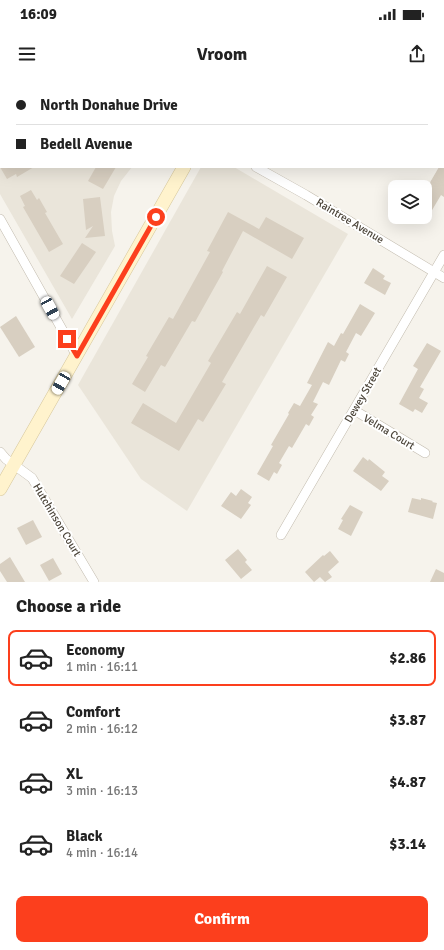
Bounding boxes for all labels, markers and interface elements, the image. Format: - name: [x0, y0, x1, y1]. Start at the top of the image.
- text: 16:09: [20, 5, 57, 23]
- icon: menu: [16, 43, 38, 65]
- text: Vroom: [197, 43, 247, 65]
- icon: share: [406, 43, 428, 65]
- text: North Donahue Drive: [40, 96, 178, 114]
- text: Bedell Avenue: [40, 135, 132, 153]
- map controls: [388, 180, 432, 224]
- button: layers: [388, 180, 432, 224]
- street label: Raintree Avenue: [314, 196, 386, 246]
- route start: [147, 208, 165, 226]
- car: [39, 295, 61, 321]
- route end: [58, 330, 76, 348]
- street label: Dewey Street: [342, 365, 384, 425]
- car: [50, 370, 72, 396]
- street label: Velma Court: [361, 412, 417, 453]
- street label: Hutchinson Court: [30, 481, 84, 559]
- text: Choose a ride: [16, 595, 121, 617]
- icon: car: [18, 640, 54, 676]
- text: Economy: [66, 641, 125, 659]
- text: $2.86: [389, 649, 426, 667]
- text: 1 min · 16:11: [66, 659, 138, 675]
- icon: car: [18, 702, 54, 738]
- text: Comfort: [66, 703, 120, 721]
- text: $3.87: [389, 711, 426, 729]
- text: 2 min · 16:12: [66, 721, 138, 737]
- icon: car: [18, 764, 54, 800]
- text: XL: [66, 765, 83, 783]
- text: $4.87: [389, 773, 426, 791]
- text: 3 min · 16:13: [66, 783, 138, 799]
- icon: car: [18, 826, 54, 862]
- text: Black: [66, 827, 103, 845]
- text: $3.14: [389, 835, 426, 853]
- text: 4 min · 16:14: [66, 845, 138, 861]
- button: Confirm: [16, 896, 428, 942]

